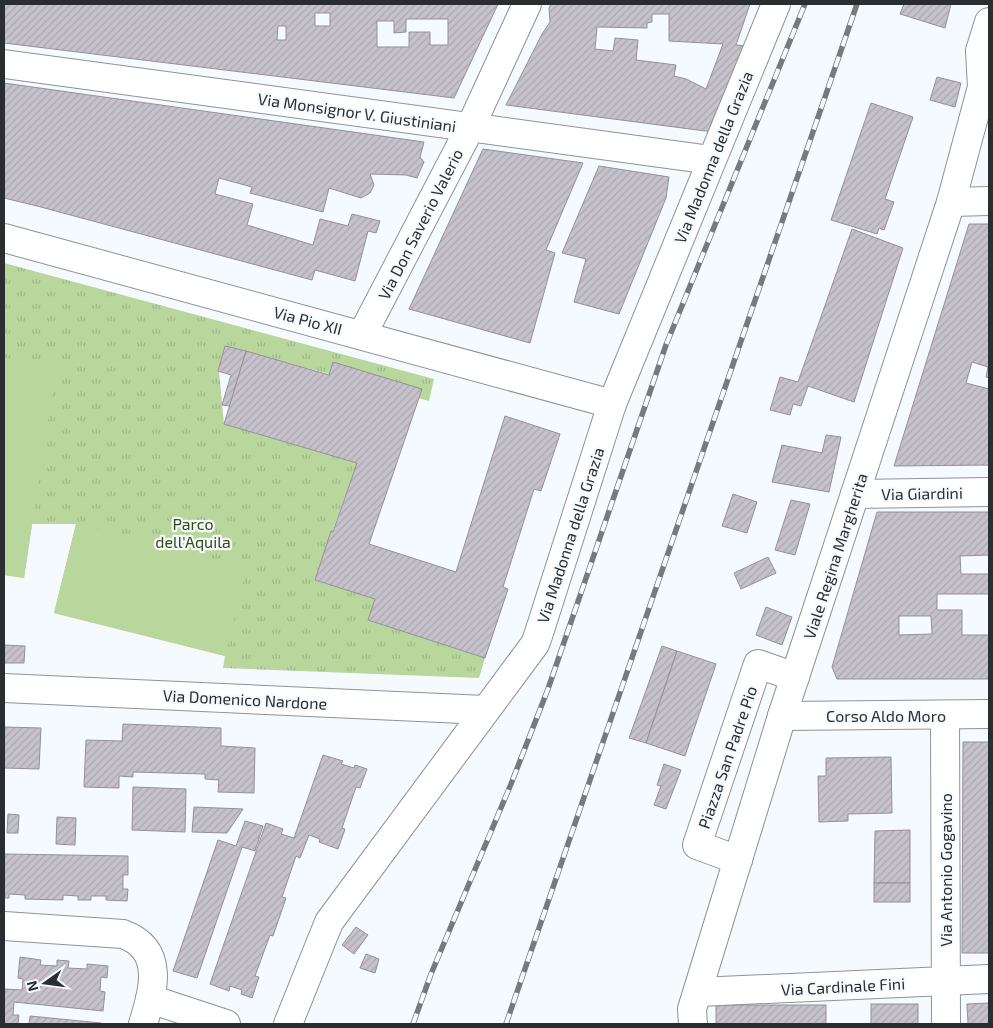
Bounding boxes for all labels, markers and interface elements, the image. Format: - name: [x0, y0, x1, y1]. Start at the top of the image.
- street label: Via Madonna della Grazia: [670, 68, 756, 246]
- street label: Via Monsignor V. Giustiniani: [257, 89, 457, 135]
- street label: Via Don Saverio Valerio: [374, 145, 466, 303]
- street label: Via Pio XII: [272, 302, 344, 338]
- street label: Via Madonna della Grazia: [533, 445, 607, 625]
- street label: Viale Regina Margherita: [799, 471, 871, 641]
- street label: Via Giardini: [881, 483, 963, 503]
- park label: Parco dell'Aquila: [155, 514, 231, 551]
- street label: Piazza San Padre Pio: [694, 683, 760, 831]
- street label: Via Domenico Nardone: [162, 685, 328, 713]
- street label: Corso Aldo Moro: [826, 706, 946, 725]
- street label: Via Antonio Gogavino: [936, 793, 955, 947]
- north arrow: [20, 958, 70, 1008]
- street label: Via Cardinale Fini: [780, 973, 906, 999]
- text: N: [22, 979, 41, 993]

